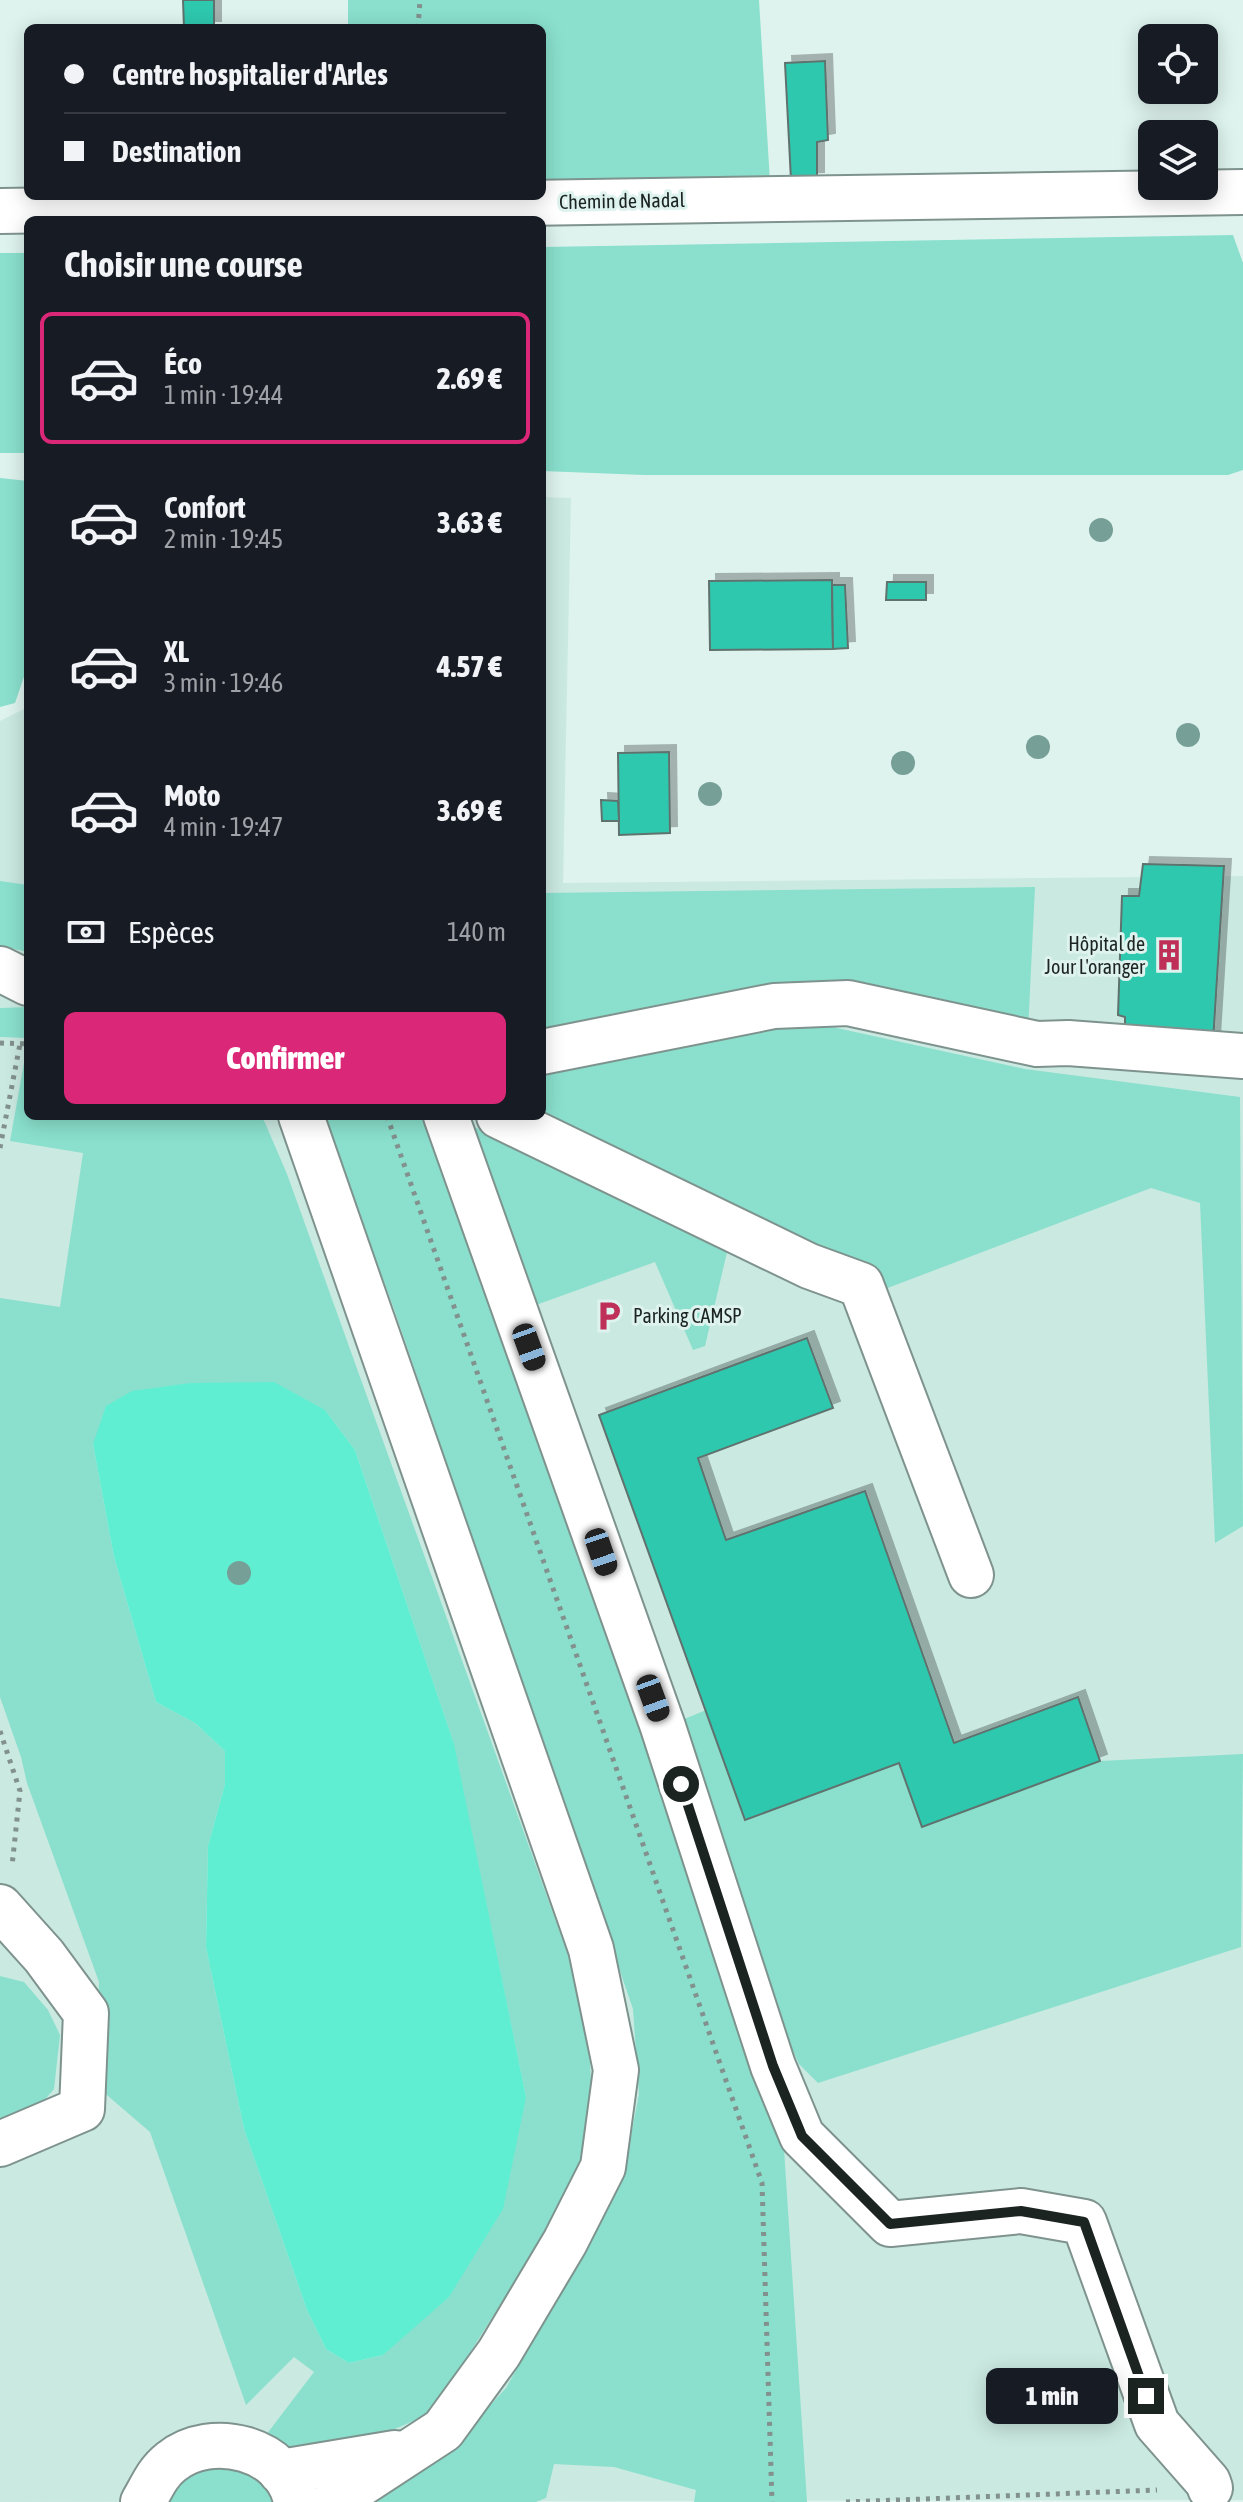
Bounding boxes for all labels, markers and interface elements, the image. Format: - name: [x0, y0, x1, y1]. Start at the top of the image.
- map controls: [1138, 24, 1218, 200]
- button: locate: [1138, 24, 1218, 104]
- text: Centre hospitalier d'Arles: [112, 57, 388, 91]
- button: layers: [1138, 120, 1218, 200]
- text: Destination: [112, 134, 241, 168]
- street label: Chemin de Nadal: [559, 188, 686, 213]
- text: Choisir une course: [64, 243, 303, 285]
- icon: car: [68, 342, 140, 414]
- text: Éco: [164, 346, 202, 380]
- text: 2.69 €: [437, 361, 502, 395]
- text: 1 min · 19:44: [164, 380, 283, 410]
- icon: car: [68, 486, 140, 558]
- text: Confort: [164, 490, 246, 524]
- text: 3.63 €: [437, 505, 502, 539]
- text: 2 min · 19:45: [164, 524, 283, 554]
- icon: car: [68, 630, 140, 702]
- text: XL: [164, 634, 189, 668]
- text: 4.57 €: [437, 649, 502, 683]
- text: 3 min · 19:46: [164, 668, 283, 698]
- icon: car: [68, 774, 140, 846]
- text: Moto: [164, 778, 221, 812]
- text: 3.69 €: [437, 793, 502, 827]
- text: 4 min · 19:47: [164, 812, 283, 842]
- icon: cash: [64, 910, 108, 954]
- text: Espèces: [128, 915, 214, 949]
- text: 140 m: [447, 917, 506, 947]
- place label: Hôpital de Jour L'oranger: [1045, 932, 1146, 978]
- building icon: Hôpital de Jour L'oranger: [1152, 938, 1186, 972]
- button: Confirmer: [64, 1012, 506, 1104]
- parking icon: Parking CAMSP: [592, 1299, 626, 1333]
- place label: Parking CAMSP: [633, 1304, 742, 1327]
- car: [510, 1320, 548, 1374]
- car: [582, 1525, 620, 1579]
- car: [634, 1671, 672, 1725]
- route start: [663, 1766, 699, 1802]
- callout: 1 min: [986, 2368, 1118, 2424]
- route end: [1128, 2378, 1164, 2414]
- text: 1 min: [1025, 2381, 1079, 2411]

